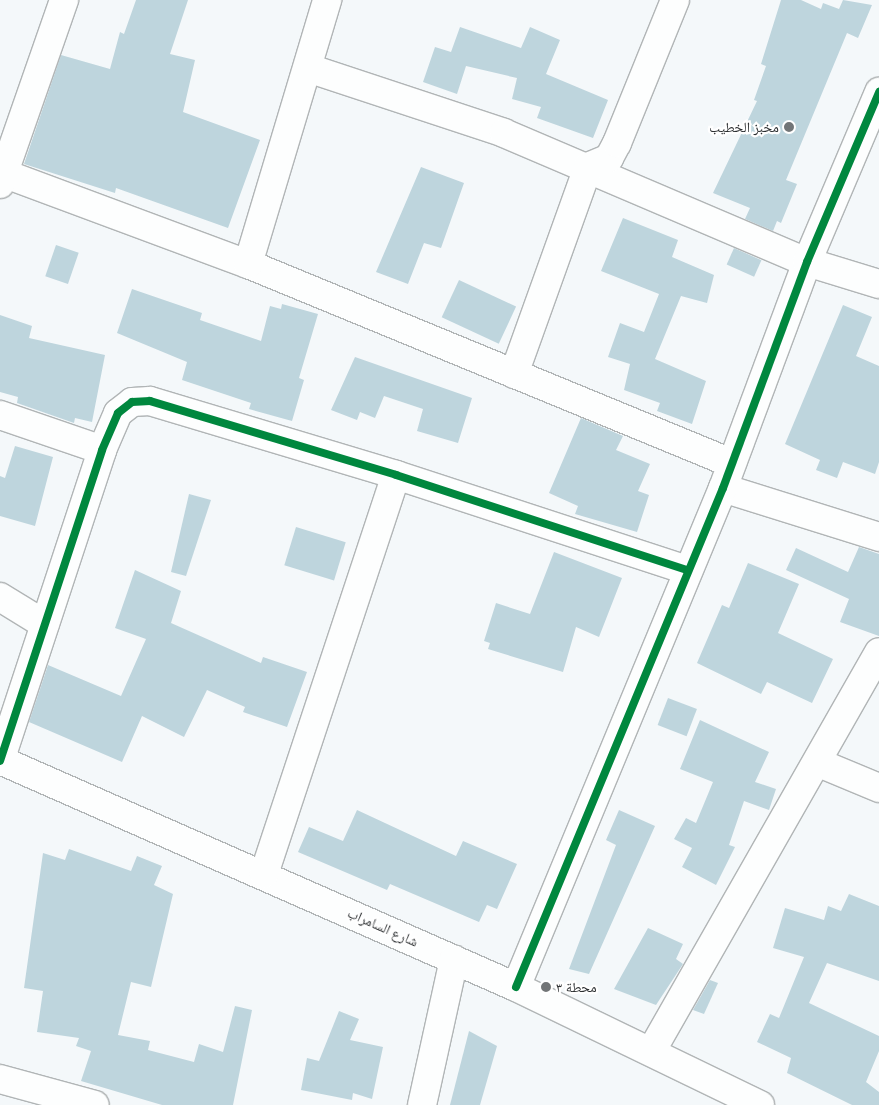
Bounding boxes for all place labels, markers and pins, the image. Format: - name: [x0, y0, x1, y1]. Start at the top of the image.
- place label: مخبز الخطيب: [709, 119, 779, 135]
- marker: مخبز الخطيب: [783, 121, 795, 133]
- place label: محطة ٣: [556, 979, 597, 995]
- marker: محطة ٣: [540, 981, 552, 993]

